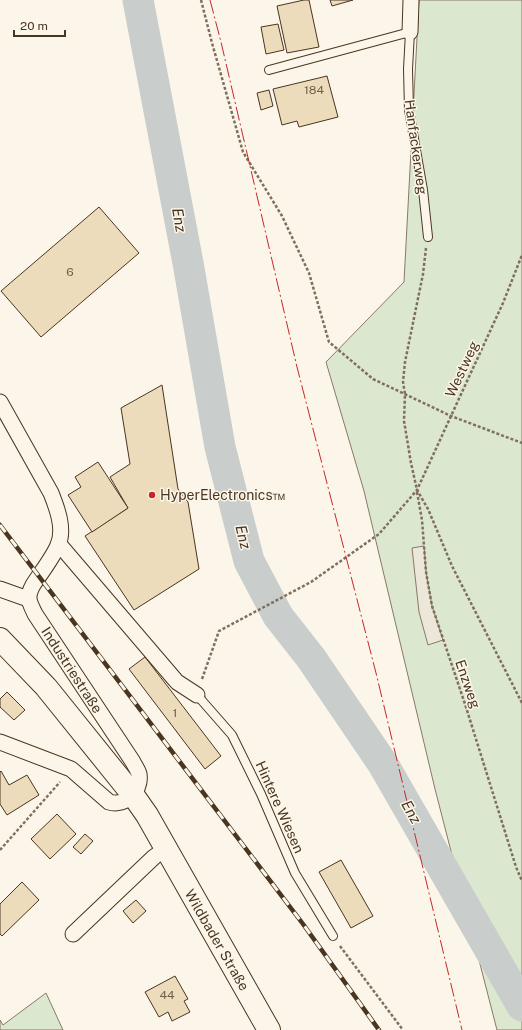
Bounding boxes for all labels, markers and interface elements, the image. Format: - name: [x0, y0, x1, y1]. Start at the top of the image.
- scale bar: [14, 12, 65, 38]
- text: 20 m: [20, 19, 48, 33]
- house number: 184: [304, 83, 325, 97]
- street label: Hanfackerweg: [401, 99, 431, 196]
- water label: Enz: [169, 207, 190, 233]
- house number: 6: [66, 265, 74, 279]
- street label: Westweg: [442, 338, 482, 400]
- place label: HyperElectronics™: [160, 487, 285, 503]
- marker: HyperElectronics™: [147, 490, 157, 500]
- water label: Enz: [232, 523, 255, 551]
- street label: Industriestraße: [38, 624, 106, 716]
- street label: Enzweg: [452, 657, 484, 711]
- house number: 1: [173, 706, 177, 720]
- street label: Hintere Wiesen: [252, 758, 308, 856]
- water label: Enz: [398, 797, 425, 826]
- street label: Wildbader Straße: [182, 887, 252, 993]
- house number: 44: [159, 988, 175, 1002]

